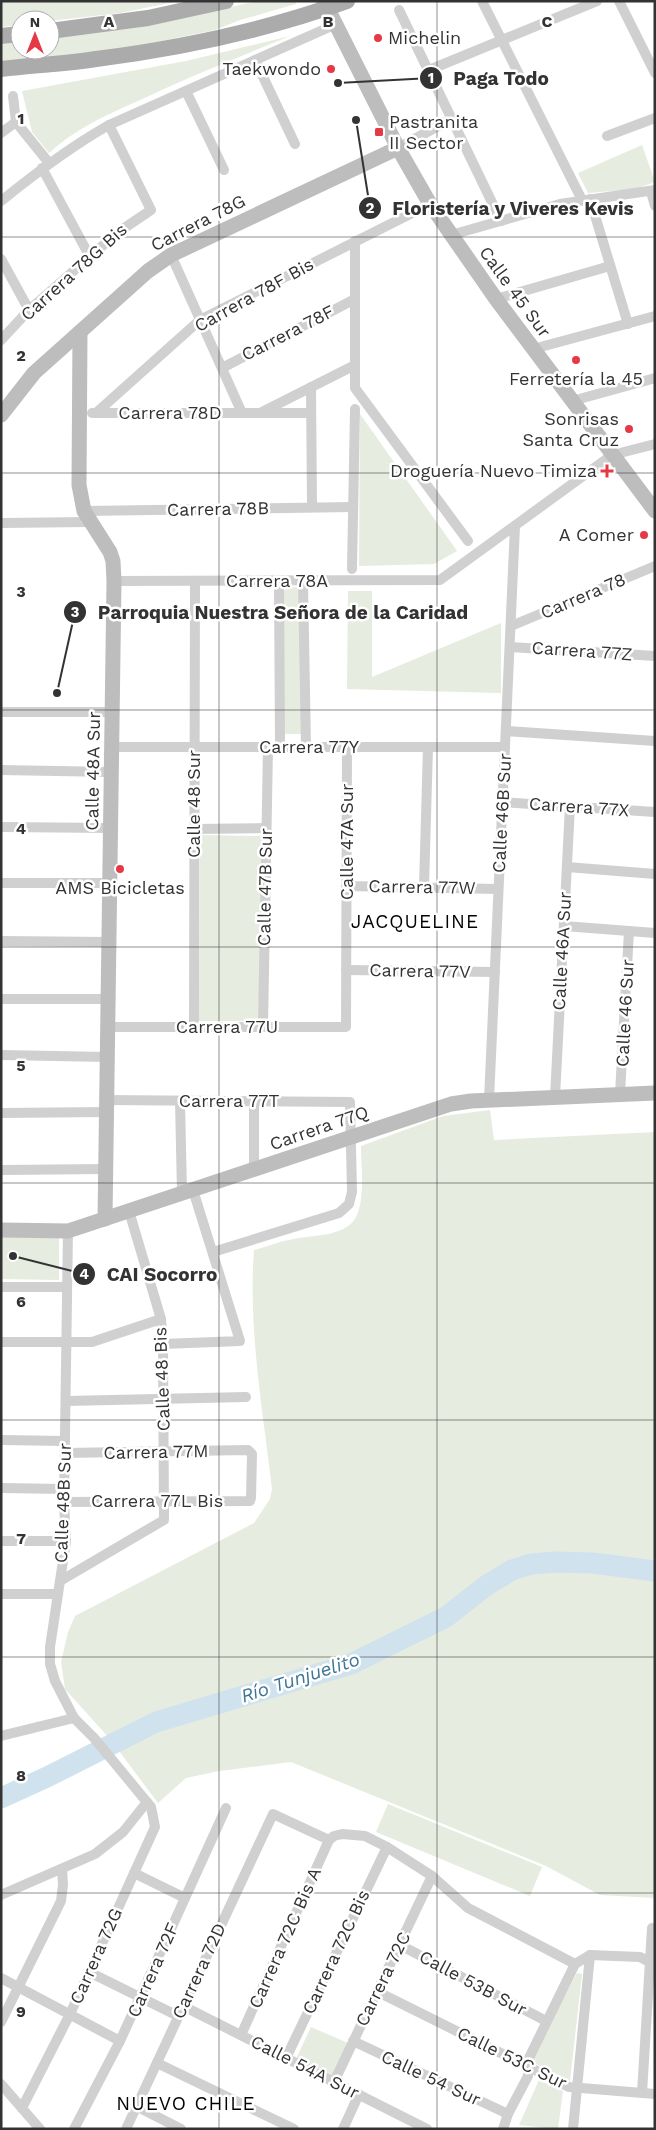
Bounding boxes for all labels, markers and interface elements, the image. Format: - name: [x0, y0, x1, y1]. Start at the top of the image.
- north arrow: [10, 10, 60, 60]
- text: A: [104, 12, 115, 31]
- text: B: [323, 12, 334, 31]
- text: C: [542, 12, 553, 31]
- text: N: [30, 14, 40, 30]
- place label: Michelin: [388, 27, 461, 48]
- marker: Michelin: [372, 32, 384, 44]
- place label: Taekwondo: [222, 58, 321, 79]
- callout: Paga Todo: [418, 61, 559, 95]
- marker: Taekwondo: [325, 63, 337, 75]
- text: Paga Todo: [453, 67, 549, 90]
- text: 1: [428, 69, 434, 87]
- text: 1: [18, 109, 24, 128]
- place label: Pastranita II Sector: [389, 111, 478, 153]
- marker: Pastranita II Sector: [373, 126, 385, 138]
- street label: Carrera 78G: [147, 190, 249, 255]
- callout: Floristería y Viveres Kevis: [357, 191, 645, 225]
- text: Floristería y Viveres Kevis: [392, 197, 634, 220]
- text: 2: [366, 199, 375, 217]
- street label: Carrera 78G Bis: [16, 218, 131, 325]
- street label: Calle 45 Sur: [475, 242, 556, 341]
- street label: Carrera 78F Bis: [190, 253, 318, 337]
- street label: Carrera 78F: [237, 300, 339, 366]
- text: 2: [16, 346, 26, 365]
- marker: Ferretería la 45: [570, 354, 582, 366]
- place label: Ferretería la 45: [509, 368, 643, 389]
- street label: Carrera 78D: [118, 402, 222, 423]
- place label: Sonrisas Santa Cruz: [523, 408, 619, 450]
- marker: Sonrisas Santa Cruz: [623, 423, 635, 435]
- place label: Droguería Nuevo Timiza: [390, 460, 597, 481]
- marker: Droguería Nuevo Timiza: [601, 465, 613, 477]
- street label: Carrera 78B: [167, 497, 269, 520]
- place label: A Comer: [559, 524, 634, 545]
- marker: A Comer: [638, 529, 650, 541]
- street label: Carrera 78: [537, 568, 629, 623]
- street label: Carrera 78A: [226, 570, 328, 591]
- text: 3: [16, 582, 26, 601]
- callout: Parroquia Nuestra Señora de la Caridad: [63, 595, 479, 629]
- text: Parroquia Nuestra Señora de la Caridad: [98, 601, 468, 624]
- text: 3: [71, 603, 80, 621]
- street label: Carrera 77Z: [531, 636, 633, 665]
- street label: Calle 48A Sur: [81, 711, 104, 831]
- street label: Carrera 77Y: [259, 736, 360, 757]
- street label: Calle 48 Sur: [183, 750, 204, 858]
- street label: Calle 46B Sur: [488, 753, 515, 873]
- street label: Calle 47A Sur: [336, 784, 357, 900]
- street label: Carrera 77X: [528, 793, 630, 820]
- text: 4: [16, 819, 26, 838]
- street label: Calle 47B Sur: [253, 828, 276, 946]
- marker: AMS Bicicletas: [114, 863, 126, 875]
- street label: Carrera 77W: [368, 875, 476, 898]
- place label: AMS Bicicletas: [55, 877, 185, 898]
- street label: Calle 46A Sur: [548, 891, 575, 1011]
- district label: JACQUELINE: [351, 910, 479, 933]
- street label: Calle 46 Sur: [611, 958, 638, 1067]
- street label: Carrera 77V: [369, 959, 471, 982]
- street label: Carrera 77U: [176, 1016, 278, 1037]
- text: 5: [16, 1056, 26, 1075]
- street label: Carrera 77T: [179, 1090, 279, 1111]
- street label: Carrera 77Q: [267, 1101, 371, 1154]
- callout: CAI Socorro: [71, 1257, 227, 1291]
- text: CAI Socorro: [107, 1263, 217, 1286]
- text: 4: [79, 1265, 89, 1283]
- text: 6: [16, 1292, 26, 1311]
- street label: Calle 48 Bis: [149, 1327, 174, 1432]
- street label: Carrera 77M: [103, 1440, 209, 1463]
- street label: Calle 48B Sur: [50, 1443, 75, 1563]
- street label: Carrera 77L Bis: [91, 1490, 223, 1511]
- text: 7: [16, 1529, 26, 1548]
- water label: Río Tunjuelito: [238, 1647, 362, 1708]
- text: 8: [16, 1766, 26, 1785]
- street label: Carrera 72C Bis A: [244, 1864, 325, 2012]
- street label: Carrera 72C Bis: [298, 1886, 374, 2017]
- street label: Carrera 72G: [65, 1904, 126, 2007]
- street label: Carrera 72F: [122, 1919, 183, 2020]
- street label: Carrera 72D: [167, 1920, 230, 2022]
- street label: Carrera 72C: [351, 1928, 414, 2029]
- street label: Calle 53B Sur: [416, 1945, 531, 2020]
- text: 9: [16, 2002, 26, 2021]
- street label: Calle 53C Sur: [454, 2022, 570, 2093]
- street label: Calle 54A Sur: [248, 2030, 363, 2103]
- street label: Calle 54 Sur: [378, 2045, 484, 2110]
- district label: NUEVO CHILE: [116, 2092, 256, 2115]

